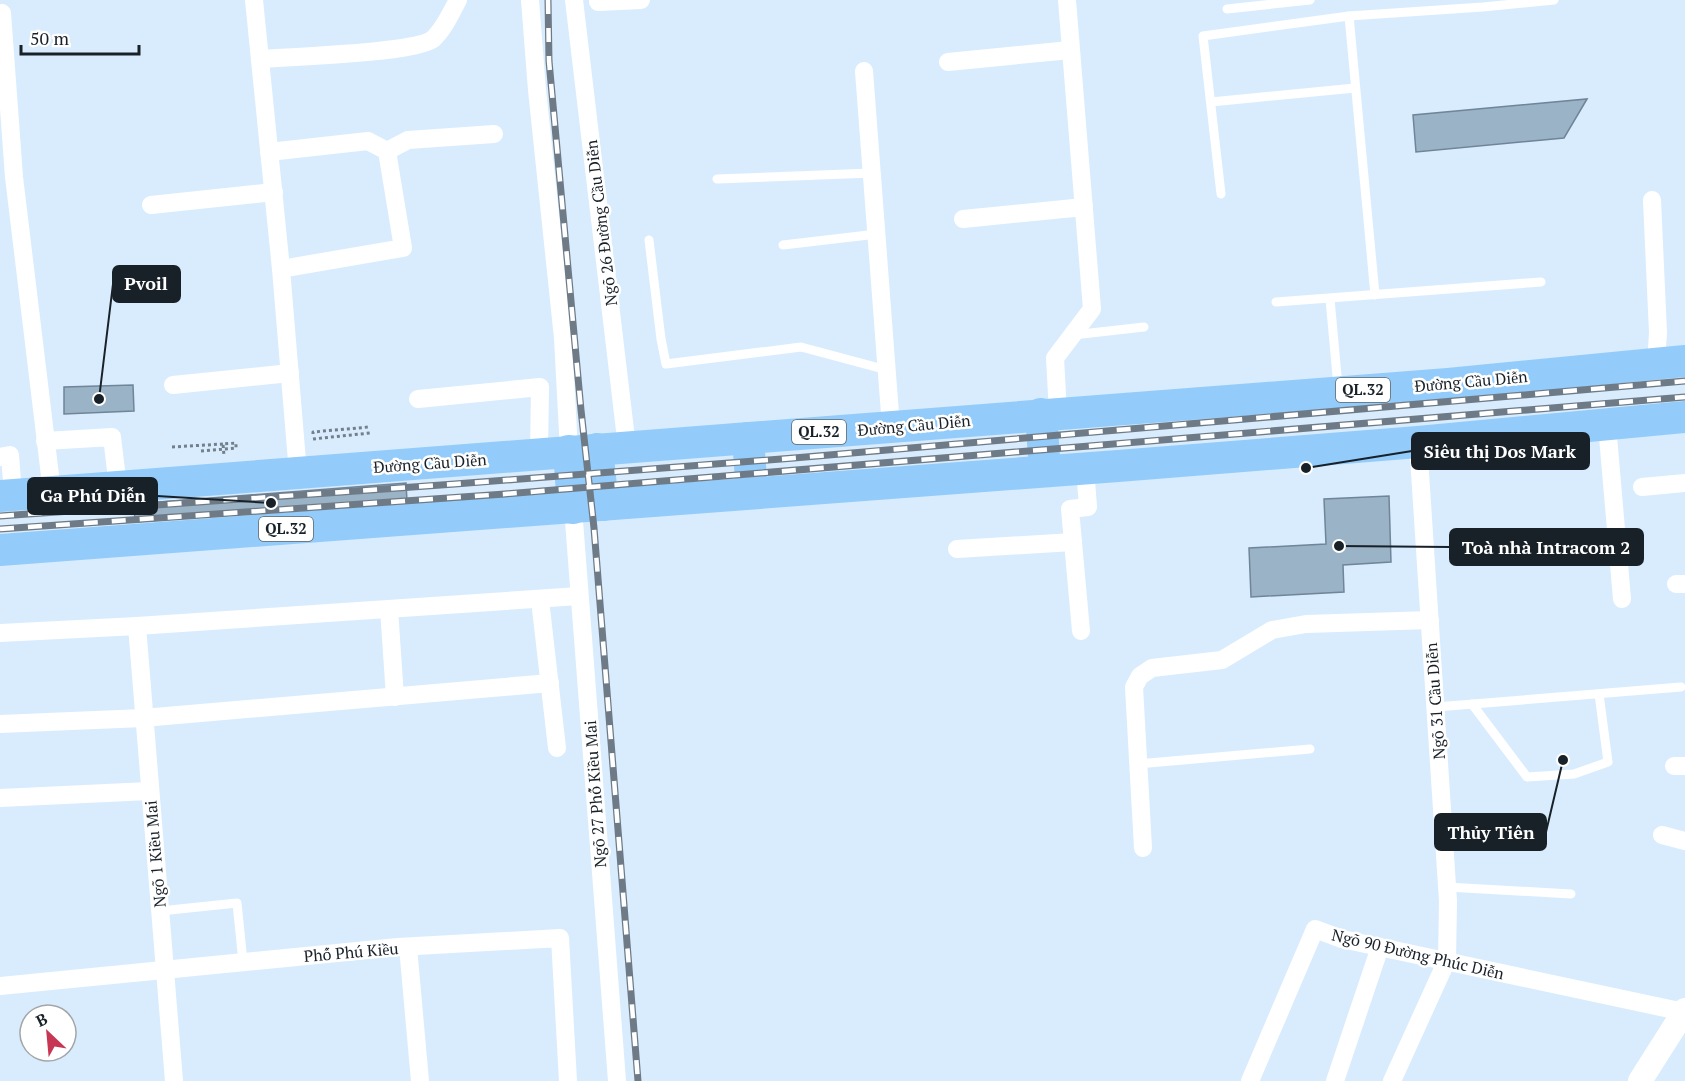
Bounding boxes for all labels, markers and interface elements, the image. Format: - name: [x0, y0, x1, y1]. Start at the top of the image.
- scale bar: [21, 18, 140, 56]
- text: 50 m: [30, 26, 70, 50]
- street label: Ngõ 26 Đường Cầu Diễn: [580, 138, 622, 307]
- callout: Pvoil: [113, 266, 180, 302]
- text: Pvoil: [124, 271, 168, 295]
- street label: Đường Cầu Diễn: [1413, 365, 1529, 397]
- road number: QL.32: [1336, 378, 1390, 402]
- street label: Đường Cầu Diễn: [856, 409, 972, 441]
- road number: QL.32: [792, 420, 846, 444]
- callout: Siêu thị Dos Mark: [1412, 433, 1589, 469]
- text: Siêu thị Dos Mark: [1424, 439, 1577, 463]
- street label: Đường Cầu Diễn: [373, 448, 488, 478]
- callout: Ga Phú Diễn: [28, 478, 157, 514]
- text: Ga Phú Diễn: [40, 483, 146, 507]
- road number: QL.32: [259, 517, 313, 541]
- callout: Toà nhà Intracom 2: [1450, 529, 1643, 565]
- text: Toà nhà Intracom 2: [1462, 535, 1630, 559]
- street label: Ngõ 31 Cầu Diễn: [1420, 641, 1450, 760]
- street label: Ngõ 27 Phố Kiều Mai: [579, 719, 611, 868]
- street label: Ngõ 1 Kiều Mai: [139, 799, 171, 908]
- callout: Thủy Tiên: [1435, 814, 1546, 850]
- text: Thủy Tiên: [1447, 820, 1535, 844]
- street label: Ngõ 90 Đường Phúc Diễn: [1330, 923, 1507, 985]
- street label: Phố Phú Kiều: [303, 937, 399, 967]
- north arrow: [18, 1003, 78, 1063]
- text: B: [32, 1007, 51, 1032]

